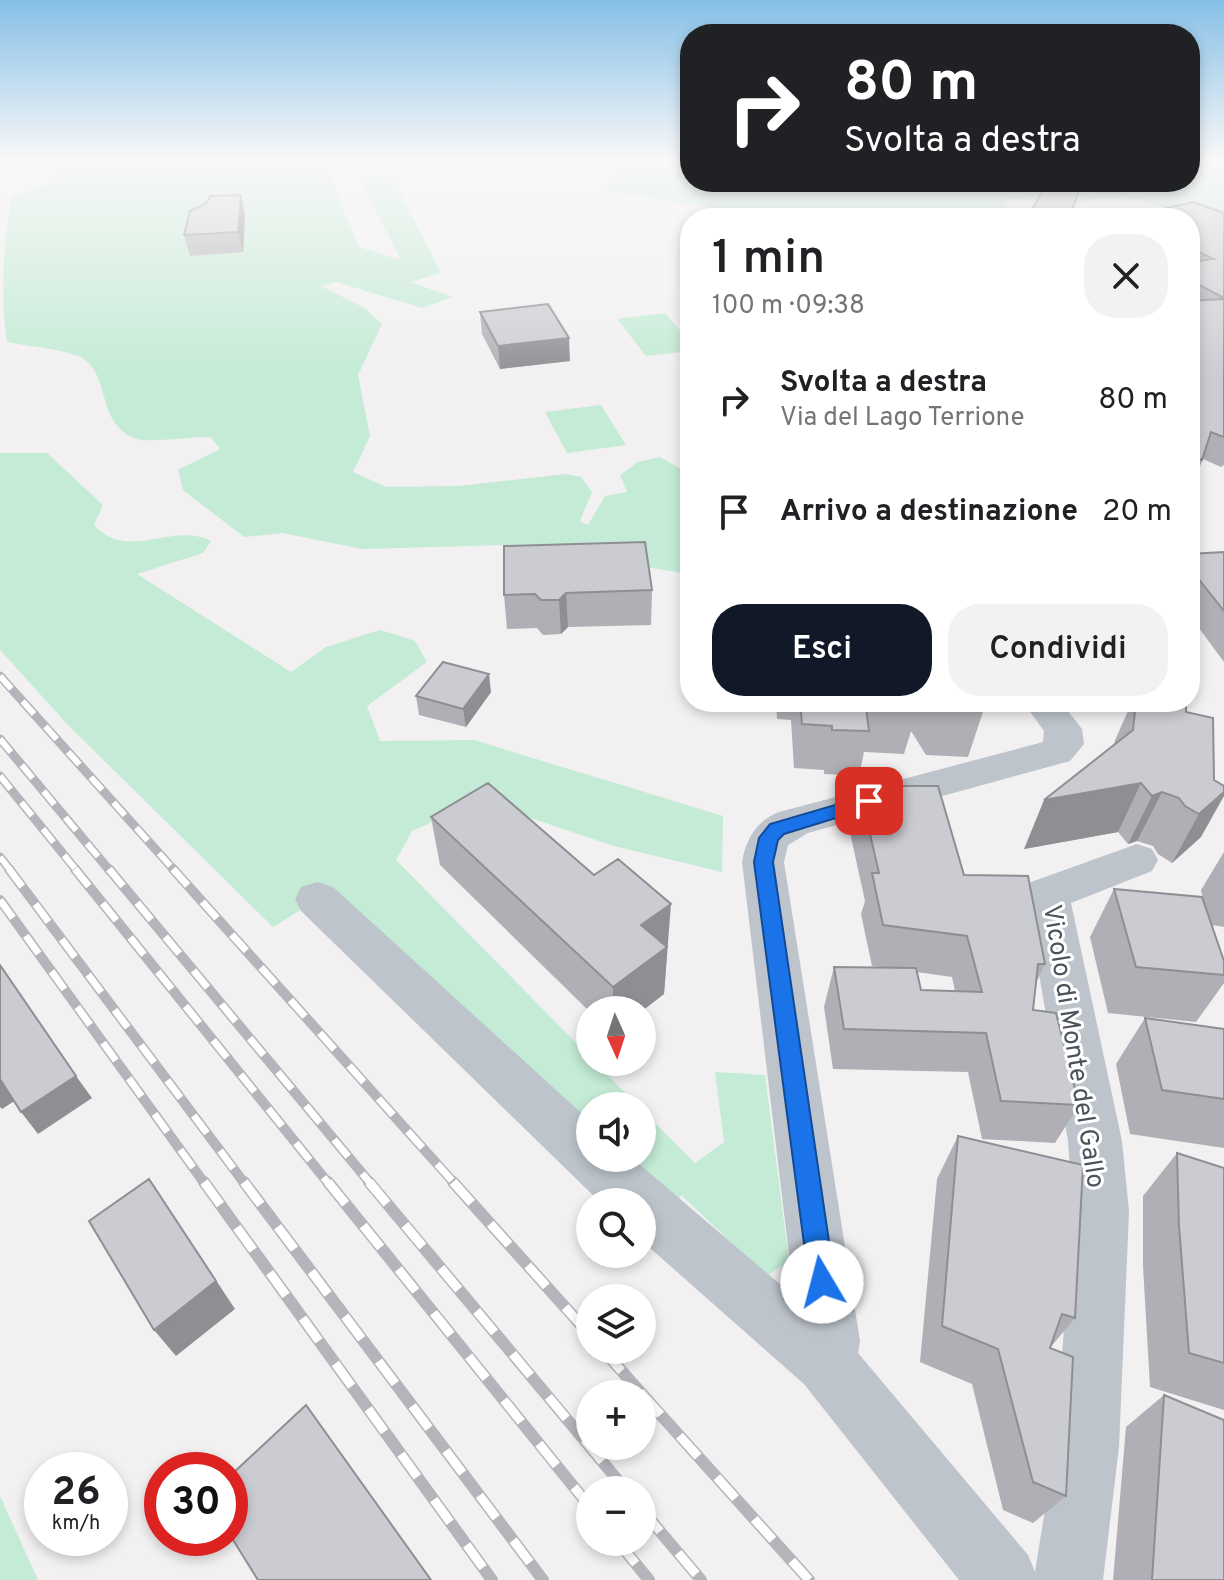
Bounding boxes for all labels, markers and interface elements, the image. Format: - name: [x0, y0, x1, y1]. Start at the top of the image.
- text: 80 m: [844, 50, 978, 120]
- icon: right: [712, 56, 816, 160]
- text: Svolta a destra: [844, 119, 1081, 165]
- text: 1 min: [712, 230, 825, 290]
- button: close: [1084, 234, 1168, 318]
- text: 100 m · 09:38: [712, 290, 865, 323]
- text: Svolta a destra: [780, 365, 987, 402]
- icon: right: [712, 378, 756, 422]
- text: 80 m: [1098, 382, 1168, 419]
- text: Via del Lago Terrione: [780, 402, 1025, 435]
- icon: arrive: [712, 490, 756, 534]
- text: Arrivo a destinazione: [780, 494, 1078, 531]
- text: 20 m: [1102, 494, 1172, 531]
- button: Esci: [712, 604, 932, 696]
- button: Condividi: [948, 604, 1168, 696]
- pin: [835, 767, 903, 835]
- icon: arrive: [847, 779, 891, 823]
- street label: Vicolo di Monte del Gallo: [1034, 902, 1111, 1190]
- north arrow: [576, 996, 656, 1076]
- map controls: [576, 996, 656, 1556]
- button: sound: [576, 1092, 656, 1172]
- button: search: [576, 1188, 656, 1268]
- position arrow: [780, 1240, 864, 1324]
- button: layers: [576, 1284, 656, 1364]
- button: +: [576, 1380, 656, 1460]
- speed limit sign: 30: [144, 1452, 248, 1556]
- text: 26: [51, 1469, 101, 1519]
- button: −: [576, 1476, 656, 1556]
- text: km/h: [52, 1511, 100, 1537]

